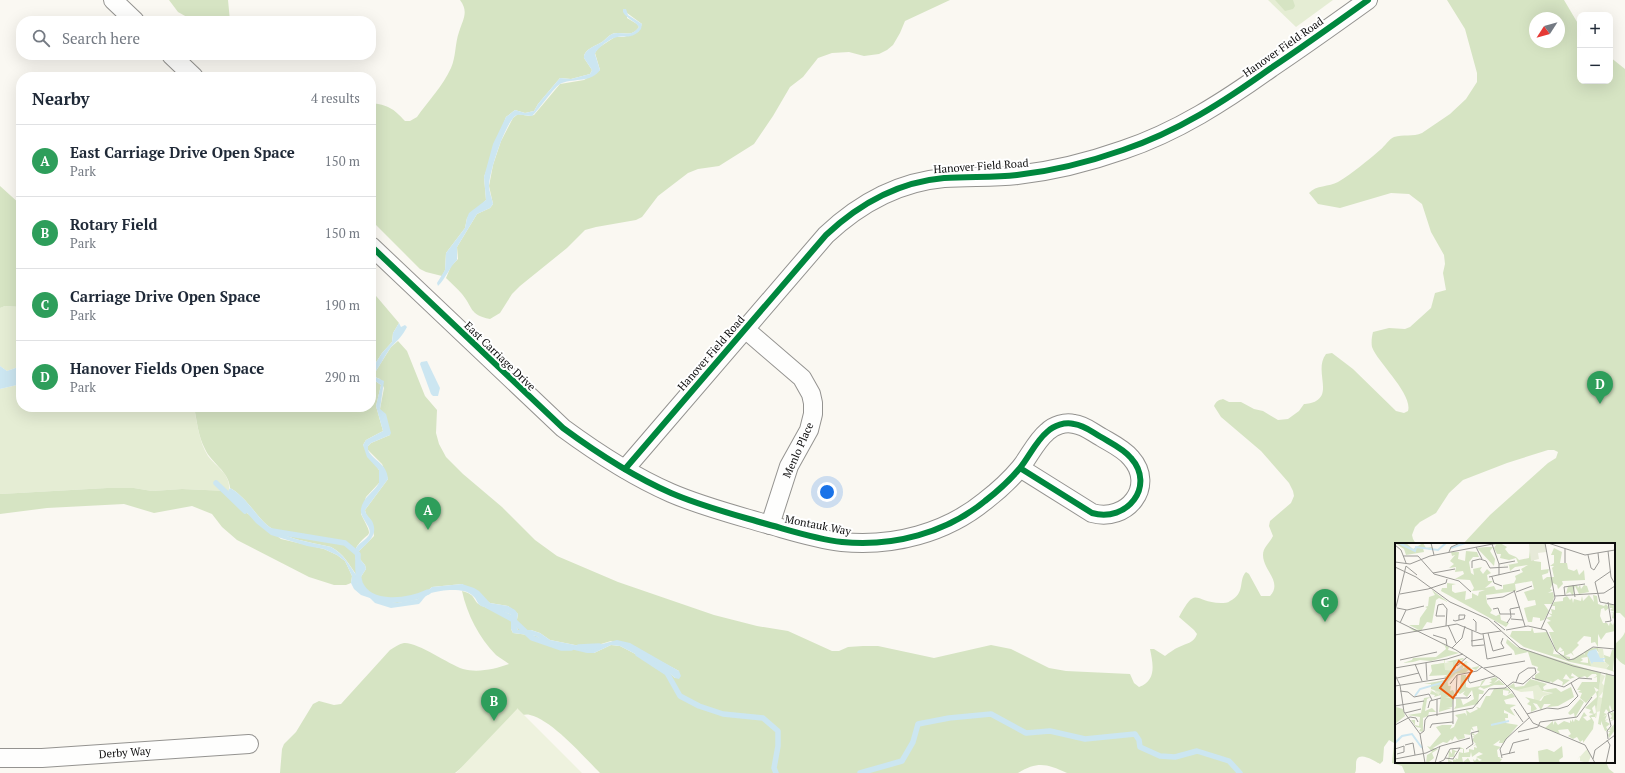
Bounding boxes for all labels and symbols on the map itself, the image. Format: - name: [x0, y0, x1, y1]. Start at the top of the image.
- north arrow: [1529, 12, 1565, 48]
- street label: Hanover Field Road: [1240, 14, 1326, 80]
- street label: Hanover Field Road: [933, 156, 1029, 176]
- street label: Hanover Field Road: [674, 312, 748, 394]
- street label: East Carriage Drive: [461, 318, 539, 394]
- pin: D: [1587, 371, 1613, 404]
- street label: Menlo Place: [779, 420, 817, 480]
- your location: [817, 482, 837, 502]
- pin: A: [415, 497, 441, 530]
- street label: Montauk Way: [784, 512, 853, 538]
- inset map: [1395, 543, 1615, 763]
- pin: C: [1312, 589, 1338, 622]
- pin: B: [481, 688, 507, 721]
- street label: Derby Way: [98, 744, 152, 761]

